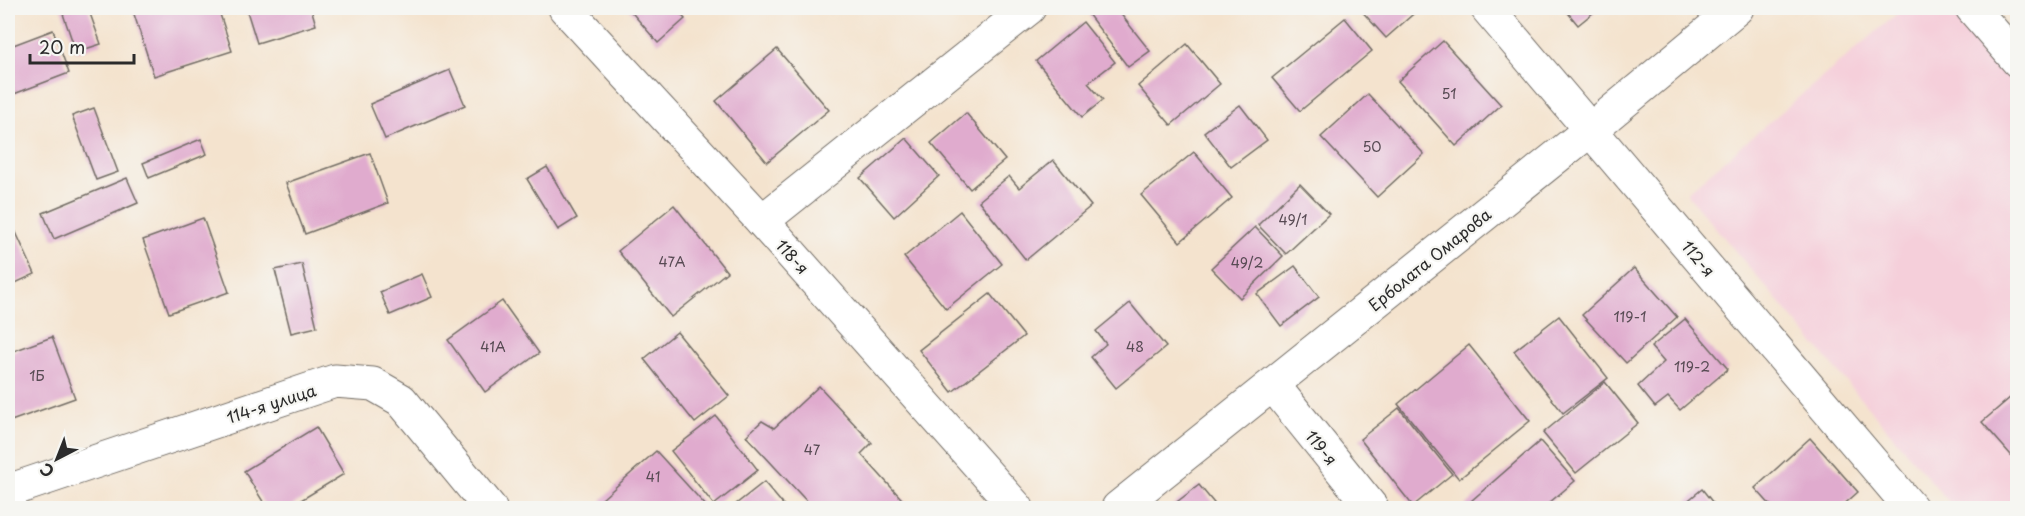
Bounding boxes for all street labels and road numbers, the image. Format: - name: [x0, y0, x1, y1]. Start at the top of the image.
- street label: Ерболата Омарова: [1362, 202, 1496, 316]
- street label: 118-я: [771, 233, 815, 279]
- street label: 112-я: [1677, 235, 1721, 281]
- street label: 114-я улица: [223, 377, 319, 429]
- street label: 119-я: [1300, 424, 1344, 470]

